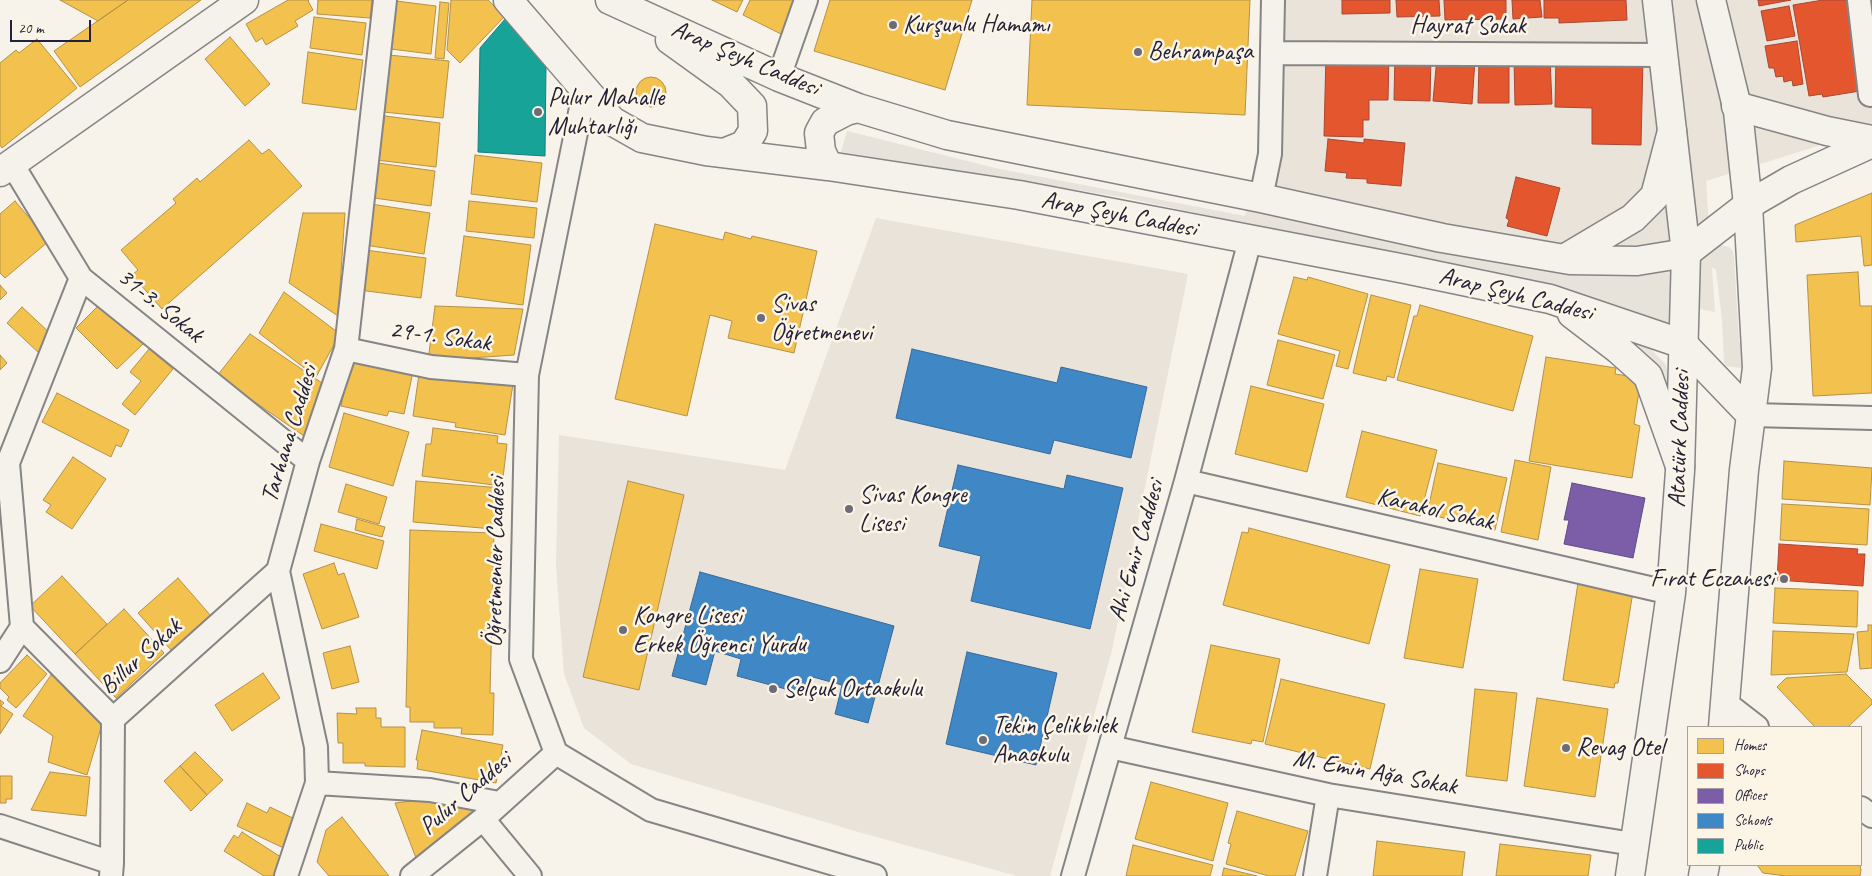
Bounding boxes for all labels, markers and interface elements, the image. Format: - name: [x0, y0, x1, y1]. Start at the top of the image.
- scale bar: [12, 10, 94, 42]
- place label: Kurşunlu Hamamı: [903, 10, 1050, 40]
- street label: Hayrat Sokak: [1410, 11, 1526, 41]
- street label: Arap Şeyh Caddesi: [667, 14, 823, 104]
- text: 20 m: [18, 19, 44, 38]
- marker: Kurşunlu Hamamı: [887, 19, 899, 31]
- place label: Behrampaşa: [1148, 37, 1253, 67]
- marker: Behrampaşa: [1132, 46, 1144, 58]
- place label: Pulur Mahalle Muhtarlığı: [548, 83, 664, 142]
- marker: Pulur Mahalle Muhtarlığı: [532, 106, 544, 118]
- street label: Arap Şeyh Caddesi: [1039, 185, 1199, 245]
- street label: Arap Şeyh Caddesi: [1436, 261, 1596, 329]
- street label: 31-3. Sokak: [111, 262, 209, 350]
- place label: Sivas Öğretmenevi: [771, 289, 872, 348]
- marker: Sivas Öğretmenevi: [755, 312, 767, 324]
- street label: 29-1. Sokak: [387, 315, 493, 359]
- street label: Tarhana Caddesi: [255, 362, 325, 506]
- street label: Atatürk Caddesi: [1663, 370, 1697, 508]
- street label: Öğretmenler Caddesi: [480, 476, 512, 648]
- street label: Ahi Emir Caddesi: [1103, 477, 1171, 625]
- place label: Sivas Kongre Lisesi: [859, 480, 967, 539]
- street label: Karakol Sokak: [1374, 482, 1496, 538]
- marker: Sivas Kongre Lisesi: [843, 503, 855, 515]
- place label: Fırat Eczanesi: [1650, 564, 1774, 594]
- marker: Fırat Eczanesi: [1778, 573, 1790, 585]
- place label: Kongre Lisesi Erkek Öğrenci Yurdu: [633, 601, 806, 660]
- street label: Billur Sokak: [94, 613, 188, 701]
- marker: Kongre Lisesi Erkek Öğrenci Yurdu: [617, 624, 629, 636]
- place label: Selçuk Ortaokulu: [783, 674, 922, 704]
- marker: Selçuk Ortaokulu: [767, 683, 779, 695]
- place label: Tekin Çelikbilek Anaokulu: [993, 711, 1117, 770]
- legend: [1687, 726, 1862, 866]
- place label: Revag Otel: [1576, 733, 1664, 763]
- marker: Tekin Çelikbilek Anaokulu: [977, 734, 989, 746]
- text: Homes: [1734, 736, 1766, 755]
- marker: Revag Otel: [1560, 742, 1572, 754]
- street label: M. Emin Ağa Sokak: [1291, 744, 1459, 802]
- street label: Pulur Caddesi: [414, 746, 518, 842]
- text: Shops: [1734, 761, 1765, 780]
- text: Offices: [1734, 786, 1767, 805]
- text: Schools: [1734, 811, 1771, 830]
- text: Public: [1734, 836, 1763, 855]

